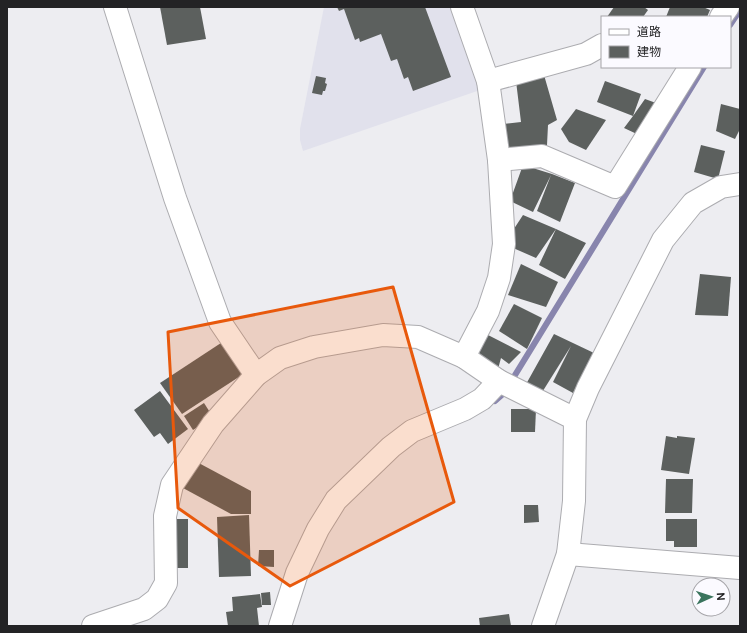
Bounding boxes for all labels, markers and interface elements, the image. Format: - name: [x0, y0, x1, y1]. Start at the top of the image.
- legend: [601, 16, 731, 68]
- text: 道路: [637, 24, 661, 40]
- text: 建物: [637, 44, 661, 60]
- north arrow: [691, 577, 731, 617]
- text: N: [714, 592, 728, 601]

